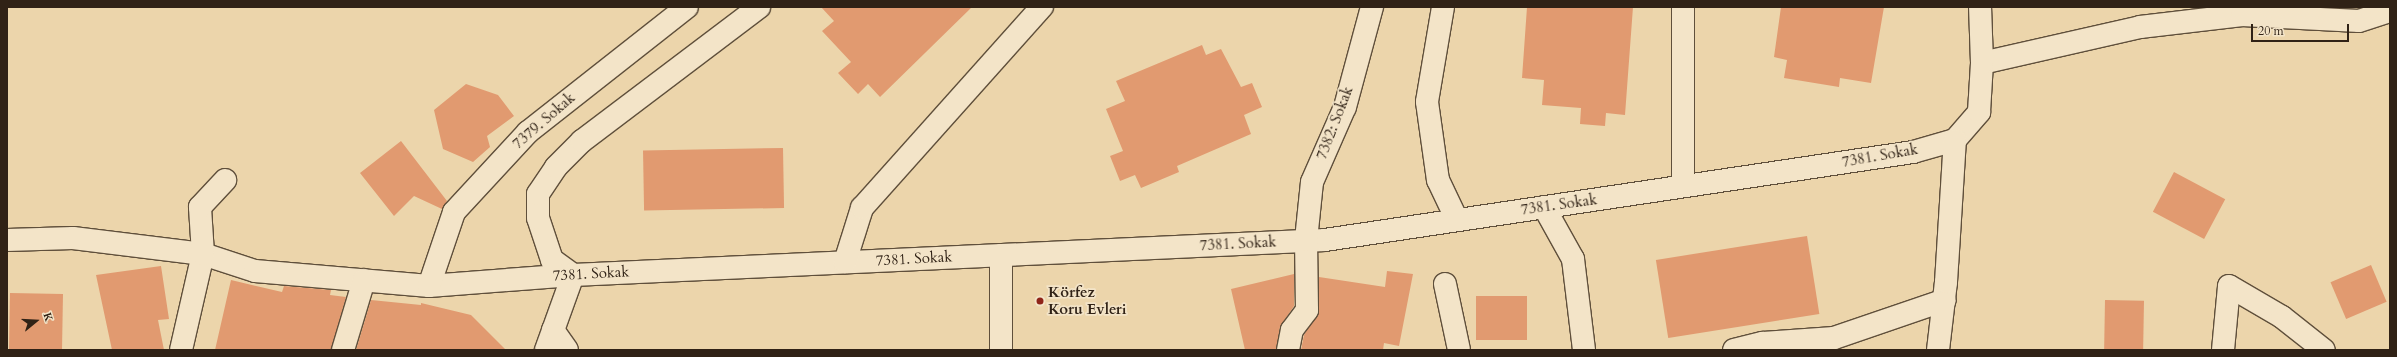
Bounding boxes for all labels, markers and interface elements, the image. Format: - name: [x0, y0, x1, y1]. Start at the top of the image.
- scale bar: [2253, 16, 2351, 42]
- text: 20 m: [2258, 23, 2284, 39]
- street label: 7382: Sokak: [1313, 84, 1357, 162]
- street label: 7379. Sokak: [509, 89, 579, 153]
- street label: 7381. Sokak: [1841, 140, 1919, 172]
- street label: 7381. Sokak: [1520, 191, 1598, 219]
- street label: 7381. Sokak: [1199, 233, 1277, 255]
- street label: 7381. Sokak: [875, 248, 953, 270]
- street label: 7381. Sokak: [552, 263, 630, 285]
- place label: Körfez Koru Evleri: [1048, 283, 1127, 318]
- marker: Körfez Koru Evleri: [1035, 296, 1045, 306]
- north arrow: [16, 301, 56, 341]
- text: K: [39, 311, 56, 324]

